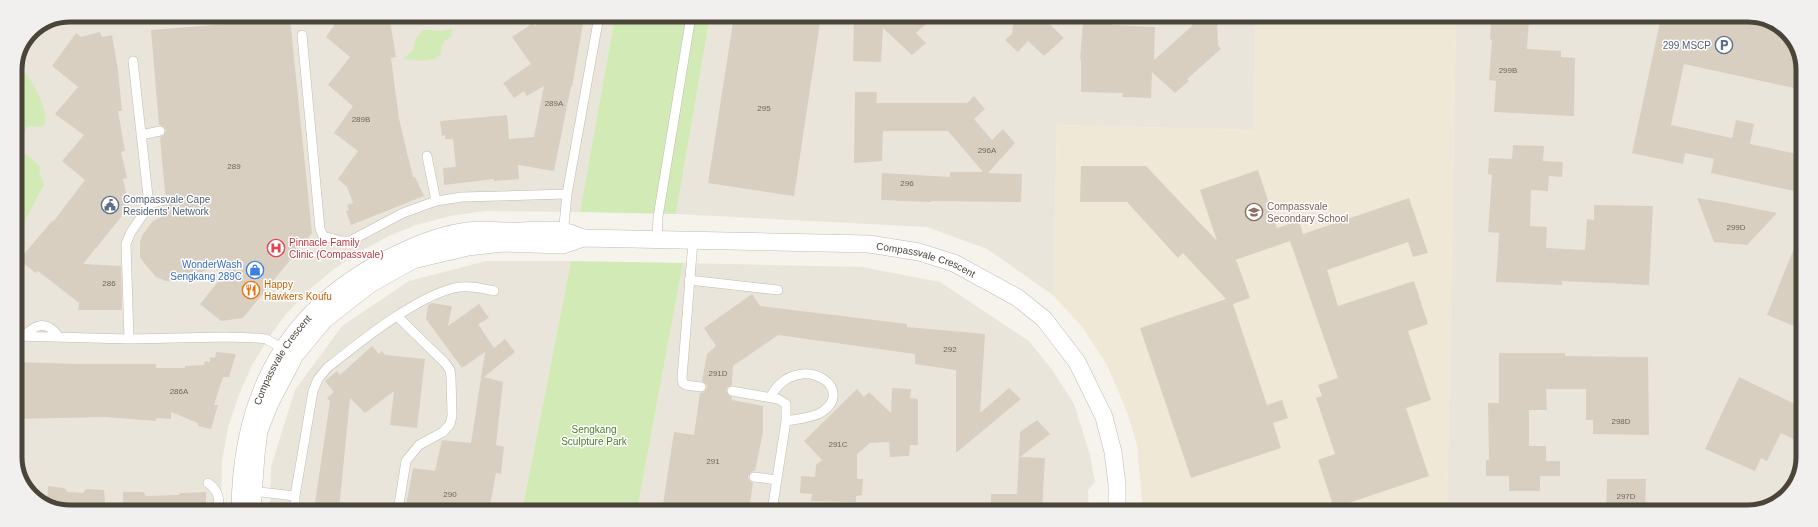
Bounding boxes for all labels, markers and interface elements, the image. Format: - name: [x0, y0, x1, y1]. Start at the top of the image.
- parking icon: 299 MSCP: [1714, 35, 1734, 55]
- place label: 299 MSCP: [1663, 40, 1711, 51]
- house number: 299B: [1499, 66, 1517, 75]
- house number: 289A: [545, 99, 564, 108]
- house number: 295: [757, 104, 771, 113]
- house number: 289B: [352, 115, 370, 124]
- house number: 296A: [978, 146, 997, 155]
- house number: 289: [227, 162, 241, 171]
- house number: 296: [900, 179, 914, 188]
- place label: Compassvale Cape Residents' Network: [123, 194, 211, 217]
- public building icon: Compassvale Cape Residents' Network: [100, 195, 120, 215]
- place label: Compassvale Secondary School: [1267, 201, 1348, 224]
- school or university icon: Compassvale Secondary School: [1244, 202, 1264, 222]
- house number: 299D: [1726, 223, 1746, 232]
- place label: Pinnacle Family Clinic (Compassvale): [289, 237, 383, 260]
- hospital icon: Pinnacle Family Clinic (Compassvale): [266, 238, 286, 258]
- street label: Compassvale Crescent: [876, 240, 978, 279]
- place label: WonderWash Sengkang 289C: [170, 259, 242, 282]
- shop icon: WonderWash Sengkang 289C: [245, 260, 265, 280]
- house number: 286: [102, 279, 116, 288]
- place label: Happy Hawkers Koufu: [264, 279, 332, 302]
- restaurant icon: Happy Hawkers Koufu: [241, 280, 261, 300]
- street label: Compassvale Crescent: [251, 312, 313, 406]
- house number: 292: [943, 345, 957, 354]
- house number: 291D: [708, 369, 728, 378]
- house number: 286A: [170, 387, 189, 396]
- house number: 298D: [1611, 417, 1631, 426]
- park label: Sengkang Sculpture Park: [561, 424, 628, 447]
- house number: 291C: [828, 440, 848, 449]
- house number: 291: [706, 457, 720, 466]
- house number: 290: [443, 490, 457, 499]
- house number: 297D: [1616, 492, 1636, 501]

